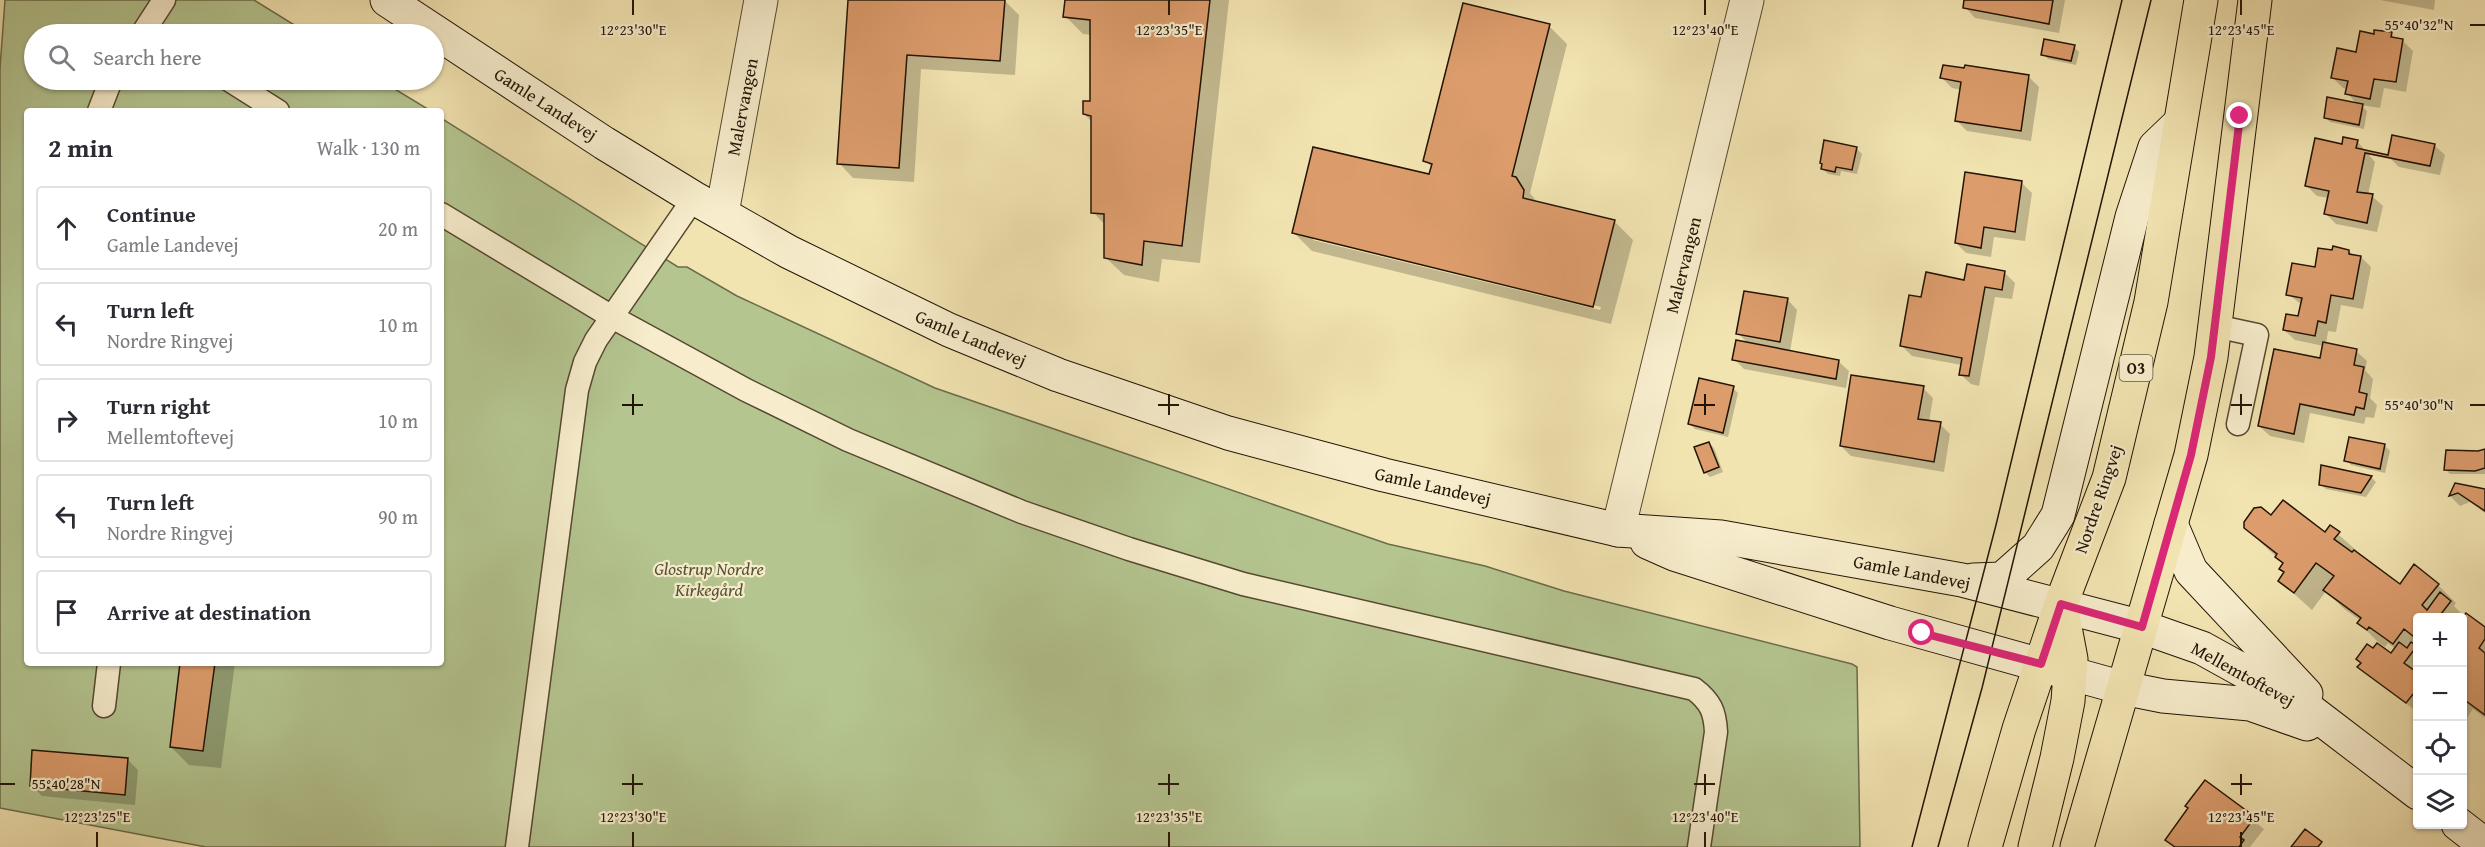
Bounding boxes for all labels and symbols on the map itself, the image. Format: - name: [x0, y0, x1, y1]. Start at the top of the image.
- text: 55°40'32"N: [2385, 14, 2454, 35]
- text: 12°23'30"E: [600, 19, 667, 40]
- text: 12°23'35"E: [1136, 19, 1203, 40]
- text: 12°23'40"E: [1672, 19, 1739, 40]
- text: 12°23'45"E: [2208, 19, 2275, 40]
- street label: Malervangen: [719, 56, 765, 158]
- street label: Gamle Landevej: [489, 60, 603, 148]
- route end: [2226, 102, 2252, 128]
- street label: Malervangen: [1658, 214, 1708, 316]
- street label: Gamle Landevej: [911, 302, 1031, 374]
- road number: O3: [2120, 355, 2152, 381]
- text: 55°40'30"N: [2385, 394, 2454, 415]
- street label: Nordre Ringvej: [2067, 441, 2129, 557]
- street label: Gamle Landevej: [1372, 460, 1494, 512]
- street label: Gamle Landevej: [1851, 547, 1973, 597]
- park label: Glostrup Nordre Kirkegård: [654, 555, 764, 603]
- route start: [1908, 619, 1934, 645]
- street label: Mellemtoftevej: [2186, 634, 2300, 714]
- text: 55°40'28"N: [32, 773, 101, 794]
- text: 12°23'25"E: [64, 806, 131, 827]
- text: 12°23'30"E: [600, 806, 667, 827]
- text: 12°23'35"E: [1136, 806, 1203, 827]
- text: 12°23'40"E: [1672, 806, 1739, 827]
- text: 12°23'45"E: [2208, 806, 2275, 827]

